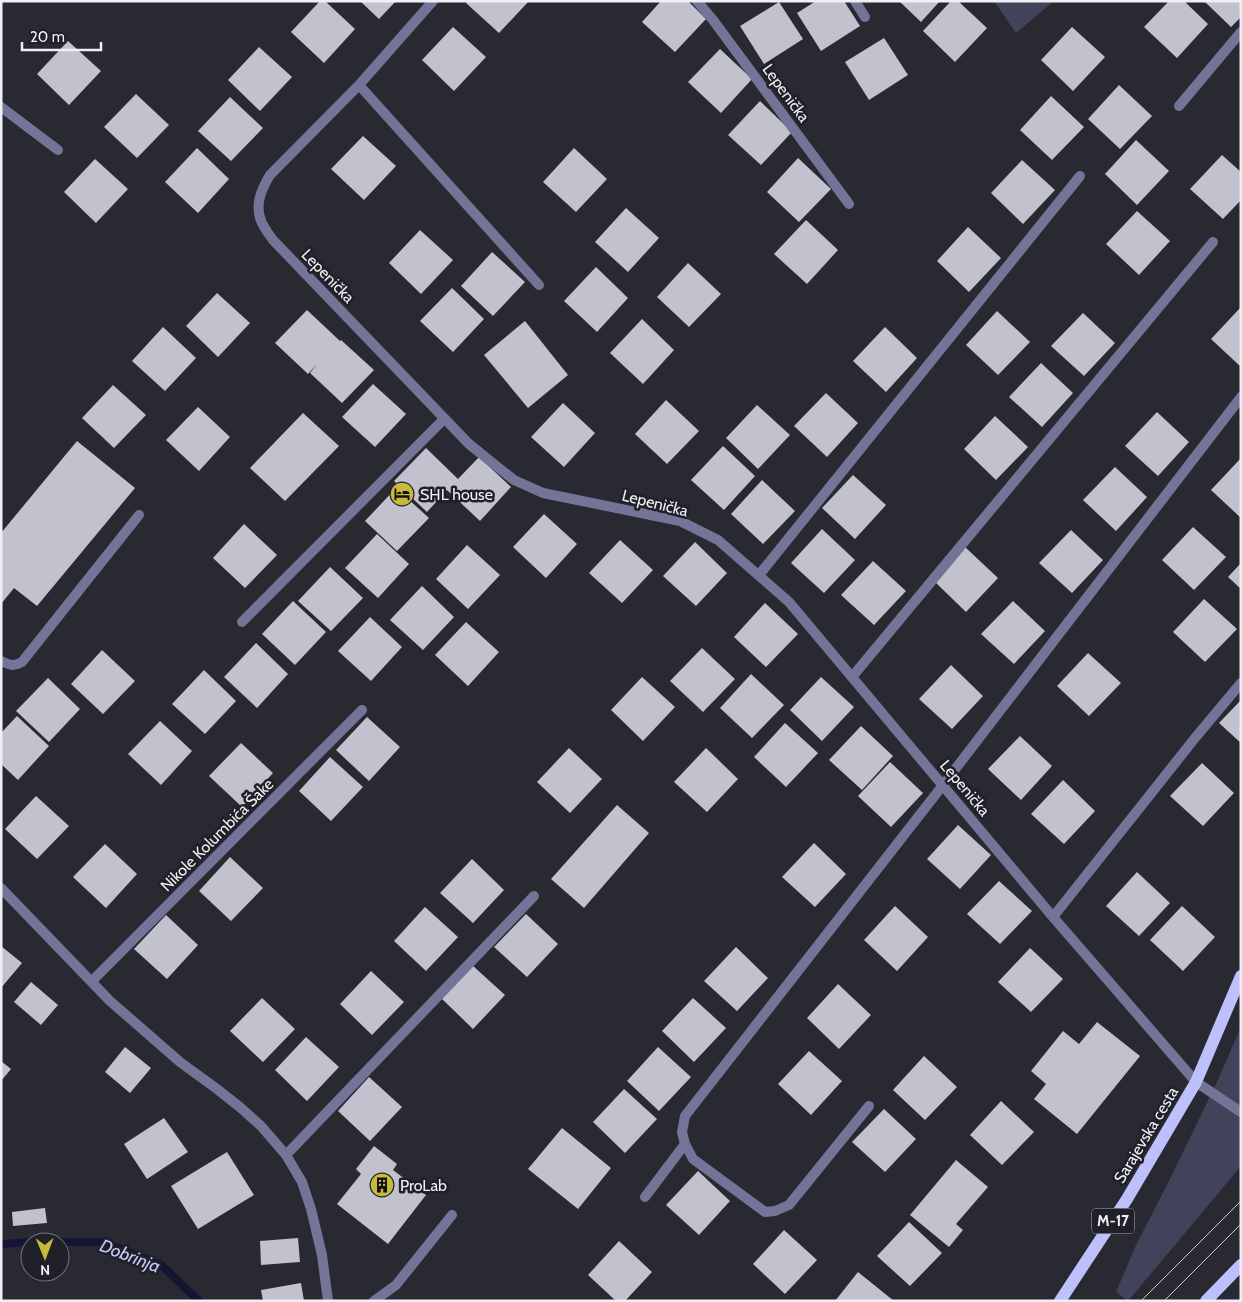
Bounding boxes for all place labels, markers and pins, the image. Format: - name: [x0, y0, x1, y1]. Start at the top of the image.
- hotel icon: SHL house: [389, 481, 415, 507]
- place label: SHL house: [420, 485, 493, 504]
- building icon: ProLab: [369, 1172, 395, 1198]
- place label: ProLab: [400, 1176, 447, 1195]

